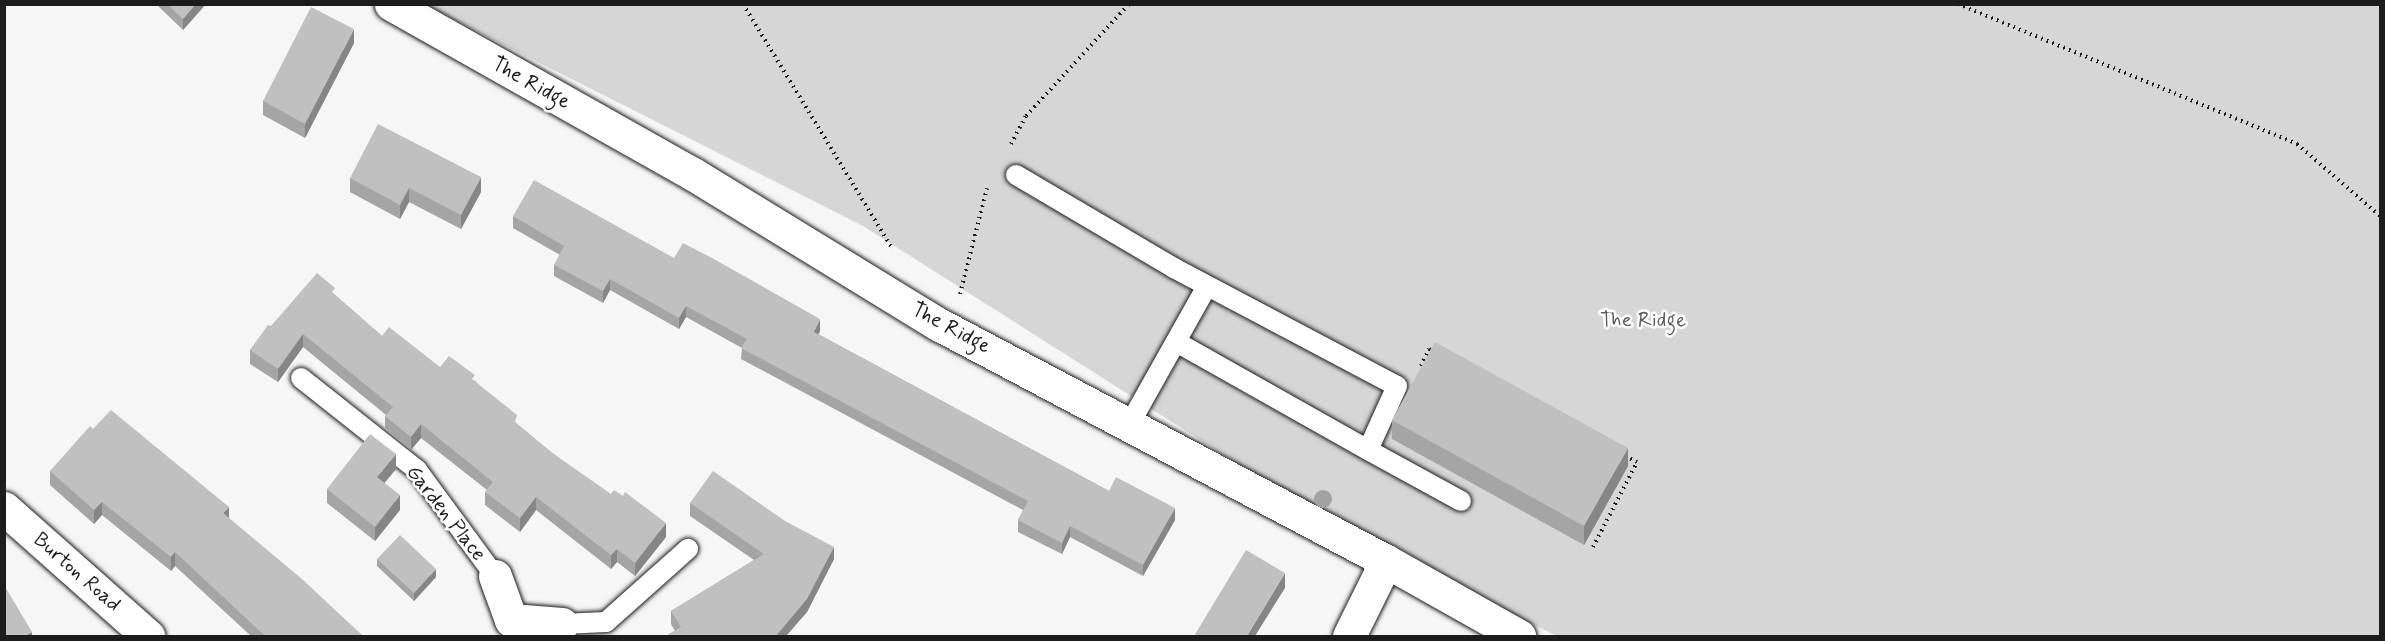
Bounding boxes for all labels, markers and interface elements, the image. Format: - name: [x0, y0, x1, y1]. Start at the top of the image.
- street label: The Ridge: [488, 51, 574, 115]
- street label: The Ridge: [907, 297, 995, 359]
- park label: The Ridge: [1600, 307, 1686, 333]
- street label: Garden Place: [401, 460, 491, 566]
- street label: Burton Road: [28, 527, 126, 617]

